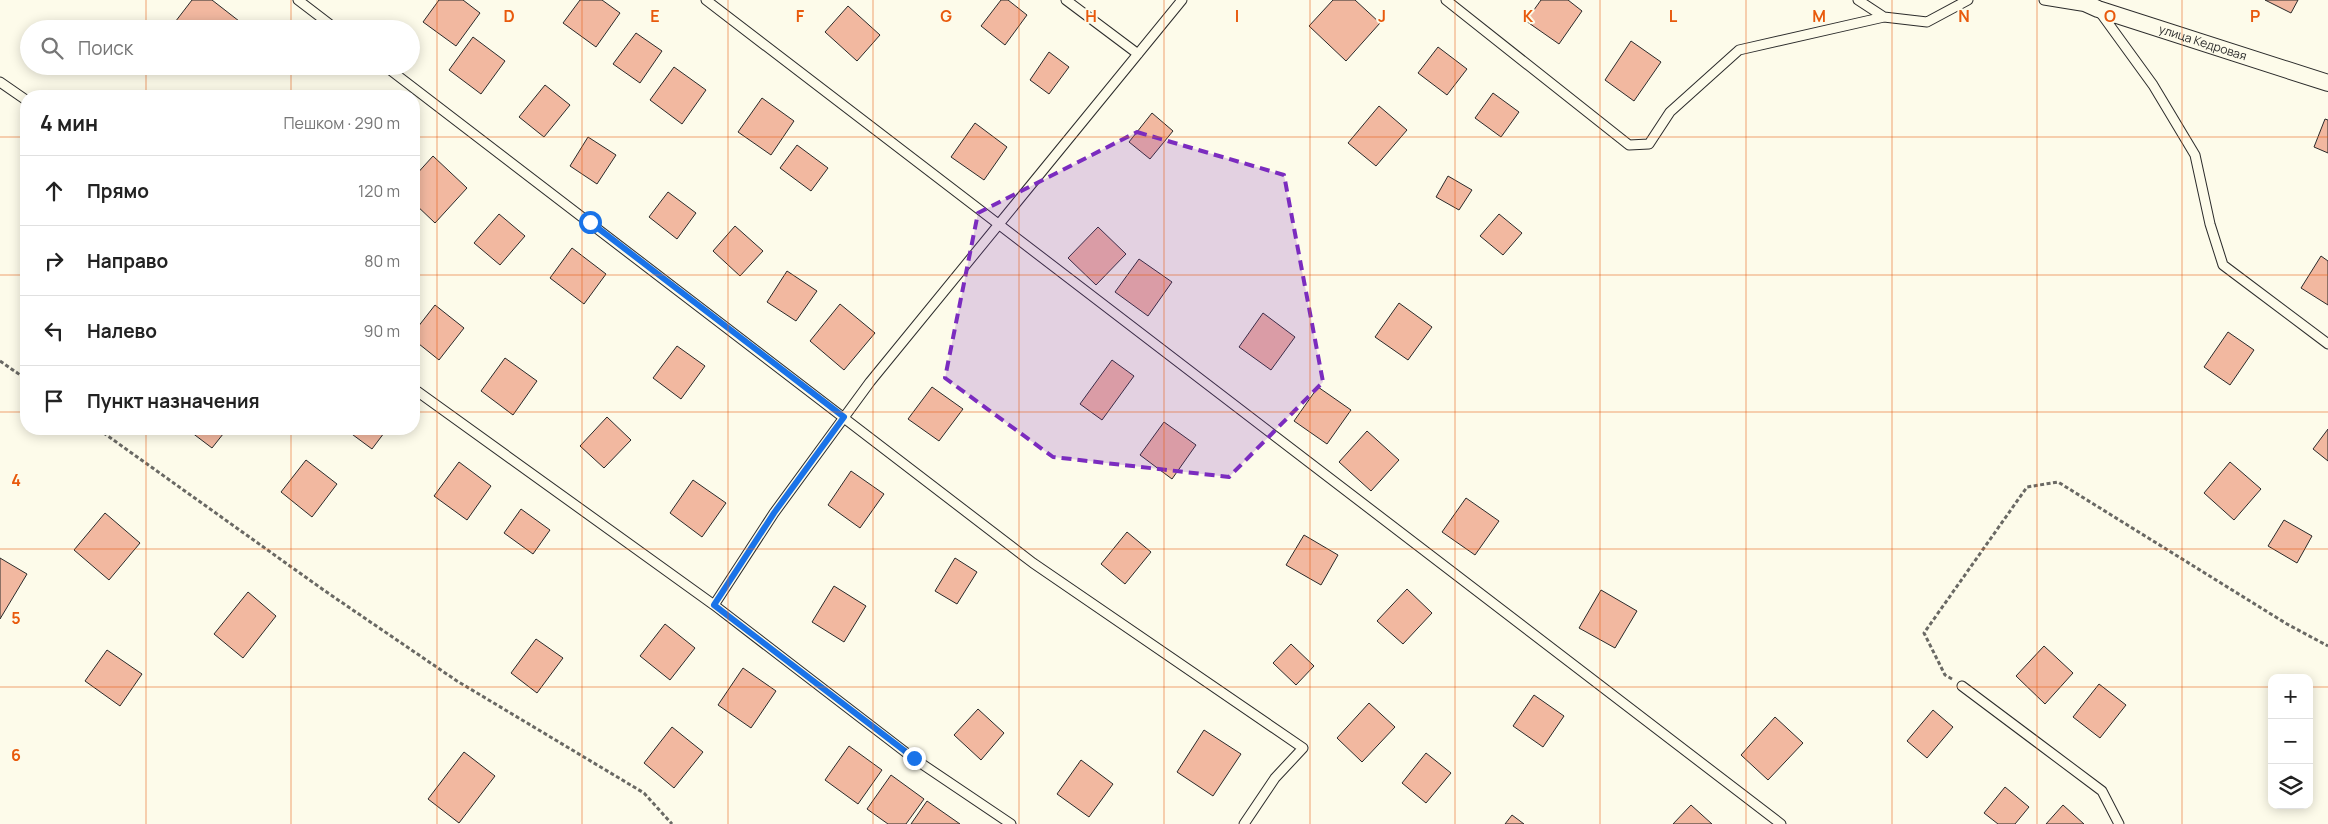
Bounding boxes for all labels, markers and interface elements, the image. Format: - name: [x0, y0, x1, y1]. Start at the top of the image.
- text: D: [503, 5, 515, 27]
- text: E: [650, 5, 660, 27]
- text: F: [796, 5, 805, 27]
- text: G: [940, 5, 952, 27]
- text: H: [1085, 5, 1097, 27]
- text: I: [1235, 5, 1239, 27]
- text: J: [1378, 5, 1386, 27]
- text: K: [1523, 5, 1534, 27]
- text: L: [1669, 5, 1678, 27]
- text: M: [1812, 5, 1826, 27]
- text: N: [1958, 5, 1970, 27]
- text: O: [2104, 5, 2116, 27]
- text: P: [2250, 5, 2260, 27]
- search box: [20, 20, 420, 75]
- street label: улица Кедровая: [2157, 20, 2249, 64]
- icon: search: [38, 34, 66, 62]
- text: Поиск: [78, 35, 133, 61]
- text: 4 мин: [40, 109, 98, 137]
- text: Пешком · 290 m: [284, 112, 400, 134]
- icon: ahead: [40, 177, 68, 205]
- text: Прямо: [87, 178, 149, 204]
- text: 120 m: [358, 180, 400, 202]
- route start: [579, 211, 602, 234]
- icon: right: [40, 247, 68, 275]
- text: Направо: [87, 248, 168, 274]
- text: 80 m: [364, 250, 400, 272]
- icon: left: [40, 317, 68, 345]
- text: Налево: [87, 318, 157, 344]
- text: 90 m: [364, 320, 400, 342]
- icon: arrive: [40, 387, 68, 415]
- text: Пункт назначения: [87, 388, 260, 414]
- text: 4: [11, 469, 21, 491]
- text: 5: [11, 607, 21, 629]
- map controls: [2268, 674, 2313, 809]
- button: +: [2268, 674, 2313, 719]
- button: −: [2268, 719, 2313, 764]
- text: 6: [11, 744, 21, 766]
- route end: [903, 747, 926, 770]
- button: layers: [2268, 764, 2313, 809]

